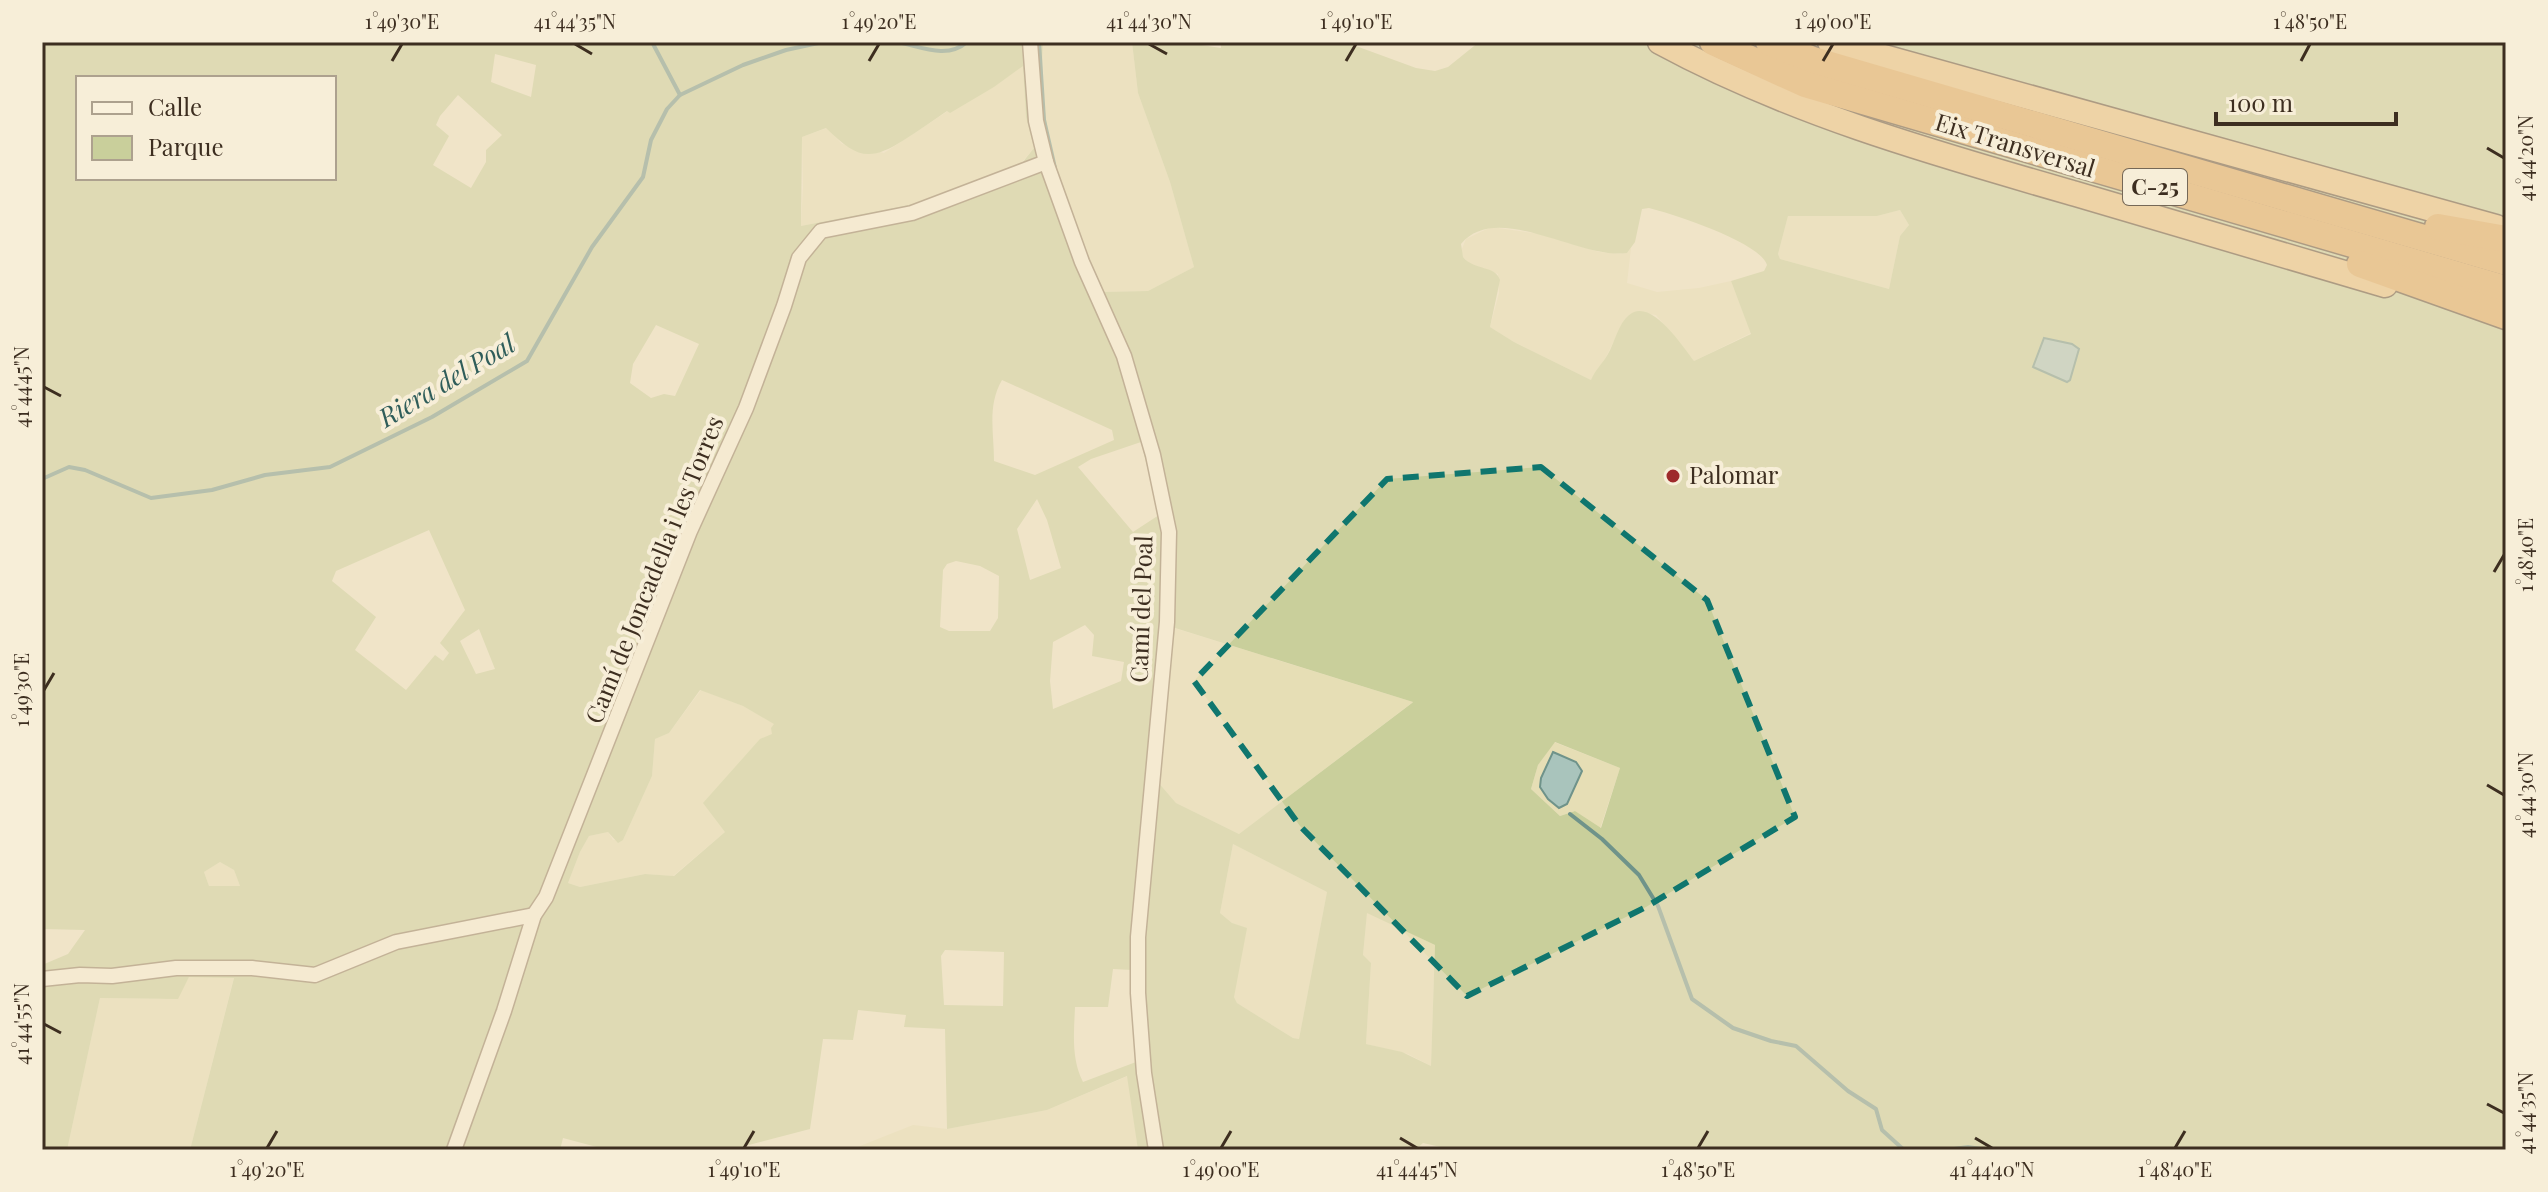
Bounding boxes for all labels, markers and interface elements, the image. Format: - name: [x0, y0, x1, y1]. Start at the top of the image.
- text: 1°49'30"E: [365, 7, 439, 34]
- text: 41°44'35"N: [534, 7, 616, 34]
- text: 1°49'20"E: [842, 7, 916, 34]
- text: 41°44'30"N: [1106, 7, 1192, 34]
- text: 1°49'10"E: [1320, 7, 1392, 34]
- text: 1°49'00"E: [1794, 7, 1872, 34]
- text: 1°48'50"E: [2273, 7, 2347, 34]
- legend: [76, 76, 336, 180]
- scale bar: [2216, 76, 2396, 126]
- text: 100 m: [2228, 86, 2293, 118]
- text: Calle: [148, 90, 202, 122]
- street label: Eix Transversal: [1932, 105, 2100, 184]
- text: 41°44'20"N: [2511, 115, 2538, 201]
- text: Parque: [148, 130, 224, 162]
- road number: C-25: [2123, 169, 2187, 205]
- water label: Riera del Poal: [371, 324, 523, 435]
- text: 41°44'45"N: [7, 346, 34, 428]
- street label: Camí de Joncadella i les Torres: [577, 411, 730, 728]
- place label: Palomar: [1689, 458, 1779, 490]
- marker: Palomar: [1664, 467, 1682, 485]
- text: 1°48'40"E: [2511, 518, 2538, 592]
- street label: Camí del Poal: [1121, 535, 1159, 683]
- text: 1°49'30"E: [7, 653, 34, 727]
- text: 41°44'30"N: [2511, 752, 2538, 838]
- text: 41°44'55"N: [7, 983, 34, 1065]
- text: 41°44'35"N: [2511, 1072, 2538, 1154]
- text: 1°49'20"E: [230, 1155, 304, 1182]
- text: 1°49'10"E: [708, 1155, 780, 1182]
- text: 1°49'00"E: [1182, 1155, 1260, 1182]
- text: 41°44'45"N: [1376, 1155, 1458, 1182]
- text: 1°48'50"E: [1661, 1155, 1735, 1182]
- text: 41°44'40"N: [1949, 1155, 2035, 1182]
- text: 1°48'40"E: [2138, 1155, 2212, 1182]

